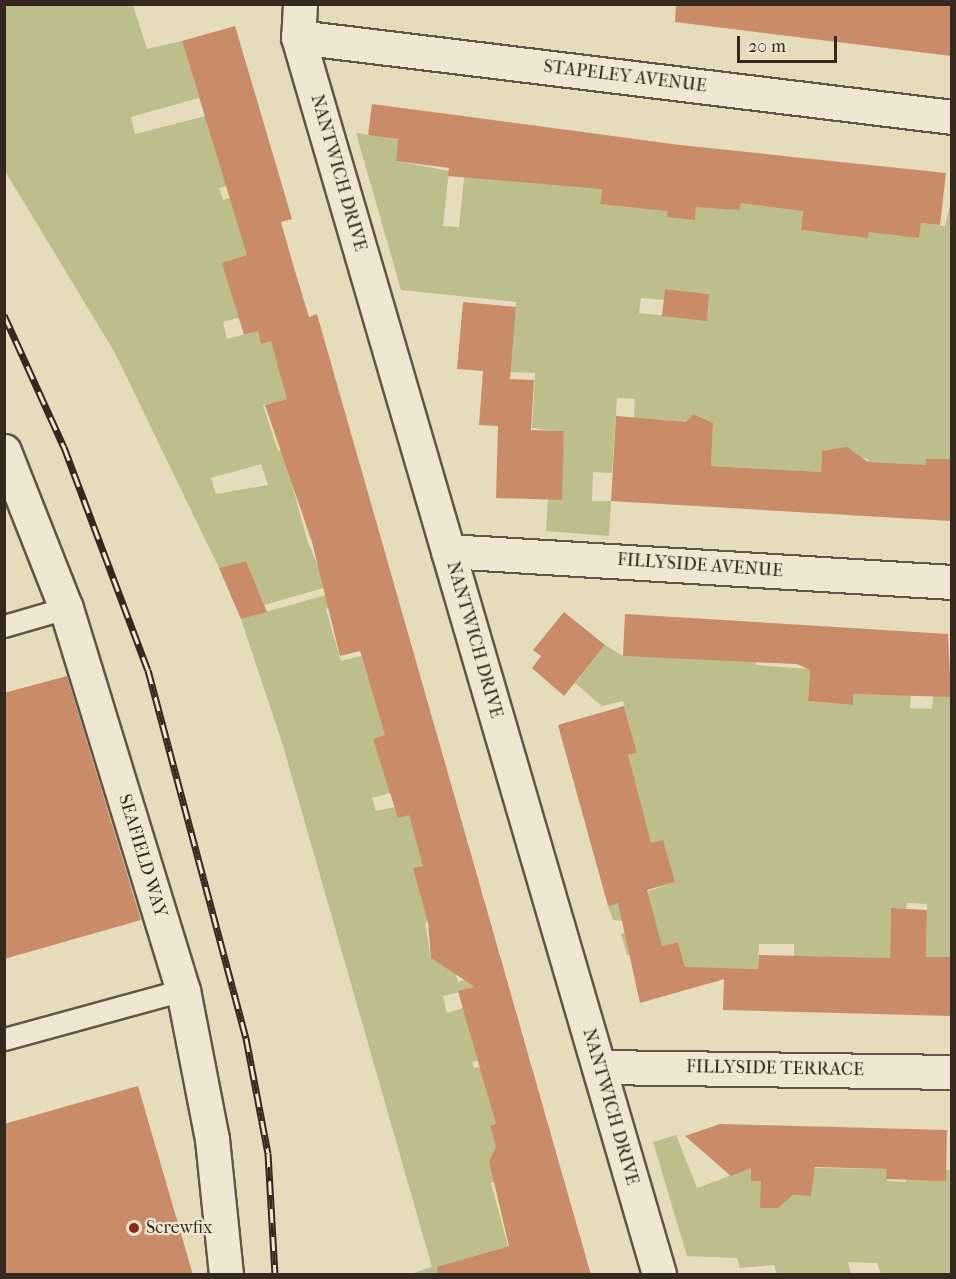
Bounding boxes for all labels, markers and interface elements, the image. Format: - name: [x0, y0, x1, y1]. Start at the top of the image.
- scale bar: [740, 24, 840, 62]
- text: 20 m: [748, 36, 786, 57]
- street label: STAPELEY AVENUE: [542, 56, 708, 98]
- street label: NANTWICH DRIVE: [305, 92, 371, 254]
- street label: FILLYSIDE AVENUE: [616, 549, 784, 583]
- street label: NANTWICH DRIVE: [441, 559, 507, 721]
- street label: SEAFIELD WAY: [113, 792, 171, 920]
- street label: NANTWICH DRIVE: [577, 1026, 643, 1188]
- street label: FILLYSIDE TERRACE: [686, 1057, 864, 1081]
- place label: Screwfix: [146, 1217, 212, 1239]
- marker: Screwfix: [127, 1221, 141, 1235]

